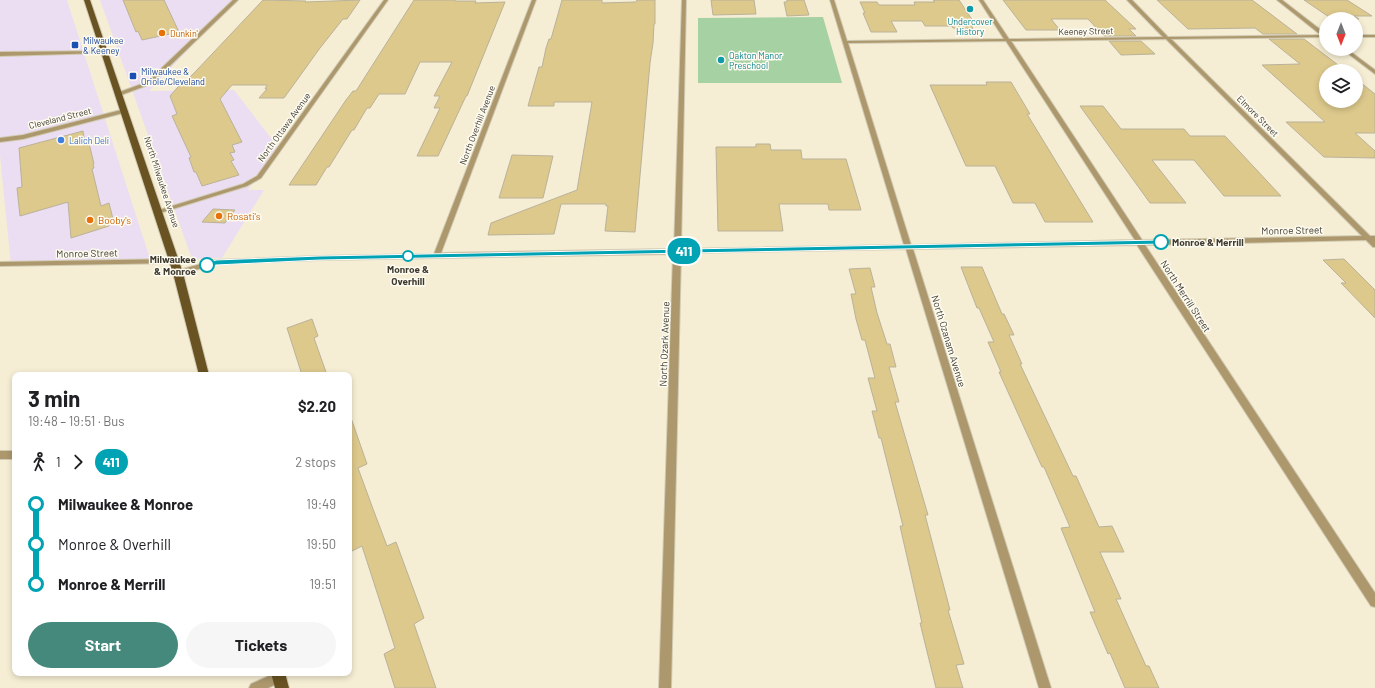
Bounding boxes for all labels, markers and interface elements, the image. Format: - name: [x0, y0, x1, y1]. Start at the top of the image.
- marker: Undercover History: [965, 4, 975, 14]
- north arrow: [1319, 12, 1363, 56]
- map controls: [1319, 12, 1363, 108]
- place label: Undercover History: [947, 16, 993, 37]
- street label: Keeney Street: [1058, 25, 1114, 37]
- marker: Dunkin': [157, 28, 167, 38]
- place label: Dunkin': [170, 28, 198, 39]
- place label: Milwaukee & Keeney: [83, 35, 124, 56]
- marker: Milwaukee & Keeney: [70, 40, 80, 50]
- place label: Oakton Manor Preschool: [729, 50, 783, 71]
- marker: Oakton Manor Preschool: [716, 55, 726, 65]
- button: layers: [1319, 64, 1363, 108]
- place label: Milwaukee & Oriole/Cleveland: [141, 66, 205, 87]
- marker: Milwaukee & Oriole/Cleveland: [128, 71, 138, 81]
- street label: North Overhill Avenue: [457, 84, 497, 166]
- street label: North Ottawa Avenue: [255, 90, 313, 164]
- street label: Elmore Street: [1235, 93, 1281, 139]
- street label: Cleveland Street: [28, 105, 92, 131]
- marker: Lalich Deli: [56, 135, 66, 145]
- place label: Lalich Deli: [69, 135, 109, 146]
- street label: North Milwaukee Avenue: [142, 135, 182, 229]
- place label: Rosati's: [227, 210, 261, 222]
- marker: Rosati's: [214, 211, 224, 221]
- place label: Booby's: [98, 214, 131, 226]
- marker: Booby's: [85, 215, 95, 225]
- street label: Monroe Street: [1261, 223, 1323, 237]
- marker: Monroe & Merrill: [1153, 234, 1169, 250]
- place label: Monroe & Merrill: [1172, 236, 1244, 248]
- line badge: 411: [661, 238, 707, 264]
- text: 411: [675, 242, 693, 259]
- street label: Monroe Street: [56, 246, 118, 260]
- marker: Monroe & Overhill: [402, 250, 414, 262]
- place label: Milwaukee & Monroe: [150, 253, 197, 277]
- marker: Milwaukee & Monroe: [199, 257, 215, 273]
- street label: North Merrill Street: [1158, 258, 1214, 334]
- place label: Monroe & Overhill: [387, 263, 429, 287]
- street label: North Ozanam Avenue: [929, 294, 969, 388]
- street label: North Ozark Avenue: [657, 301, 671, 387]
- text: 3 min: [28, 385, 80, 411]
- text: $2.20: [298, 397, 336, 415]
- text: 19:48 – 19:51 · Bus: [28, 413, 124, 429]
- icon: walk: [28, 451, 50, 473]
- icon: forward: [67, 451, 89, 473]
- text: 411: [103, 453, 120, 470]
- text: 1: [56, 454, 61, 470]
- text: 2 stops: [295, 454, 336, 470]
- text: Milwaukee & Monroe: [58, 495, 193, 513]
- text: 19:49: [306, 496, 336, 512]
- text: Monroe & Overhill: [58, 535, 171, 553]
- text: 19:50: [306, 536, 336, 552]
- text: Monroe & Merrill: [58, 575, 166, 593]
- text: 19:51: [309, 576, 336, 592]
- button: Start: [28, 622, 178, 668]
- button: Tickets: [186, 622, 336, 668]

